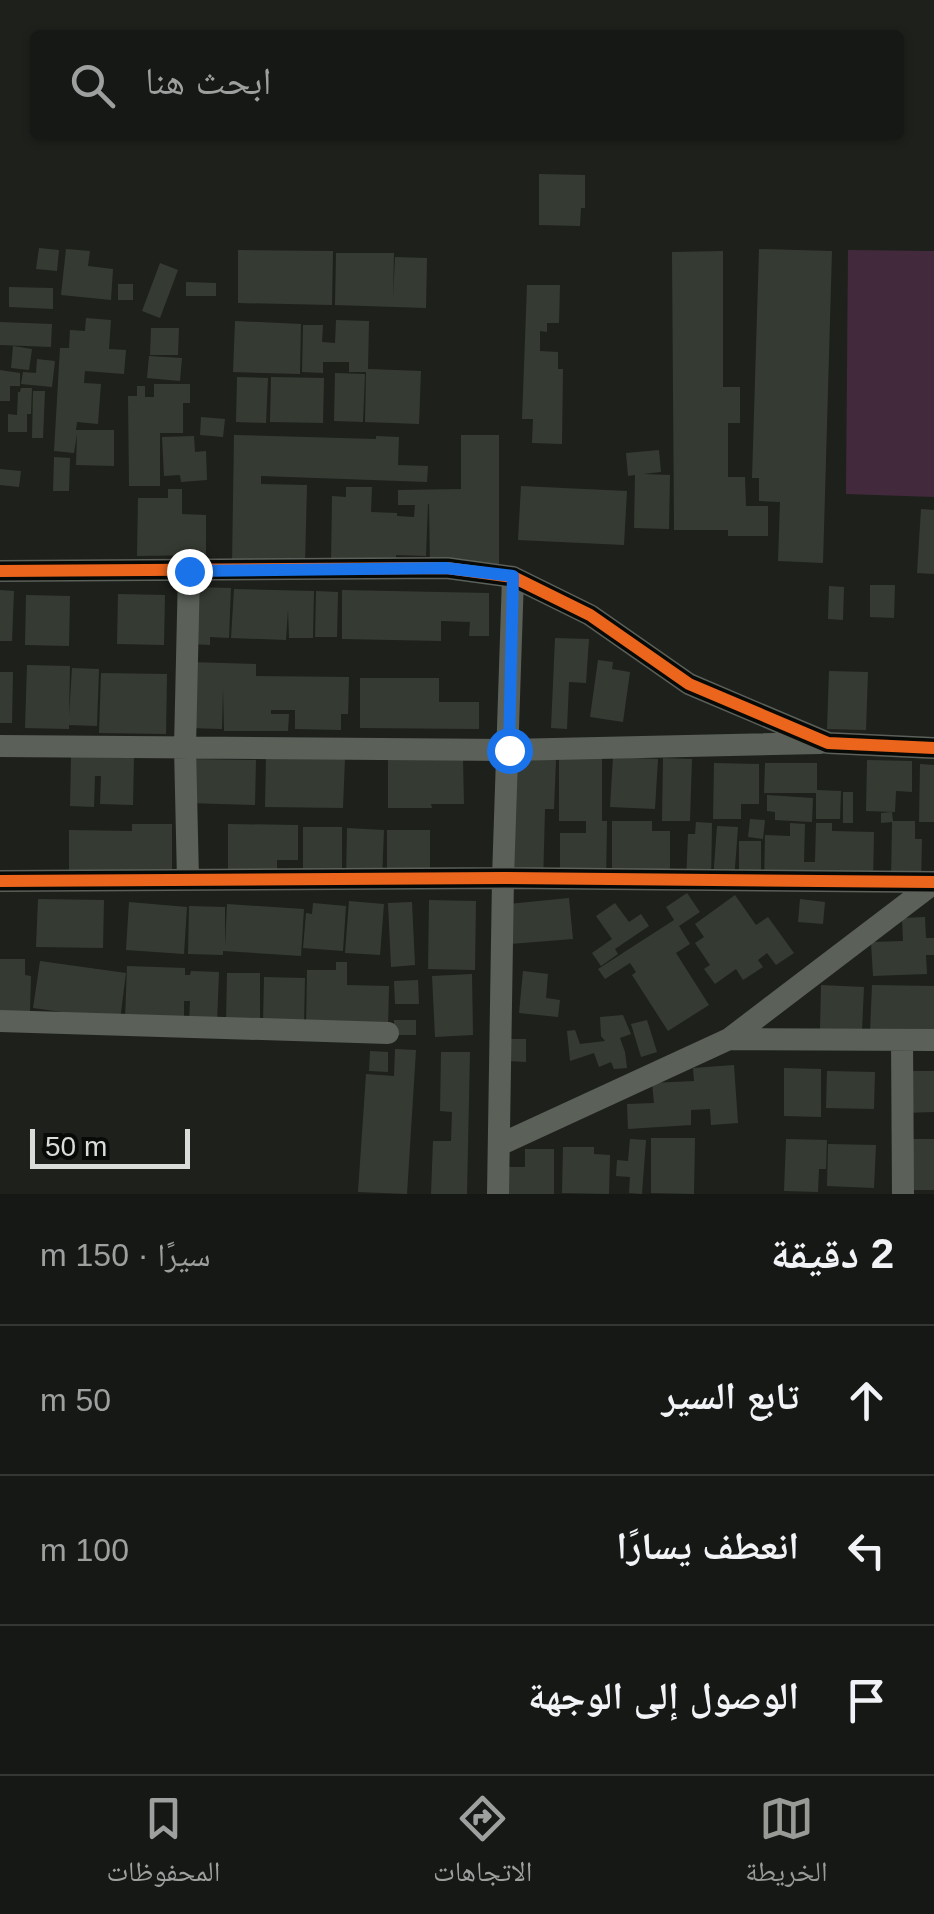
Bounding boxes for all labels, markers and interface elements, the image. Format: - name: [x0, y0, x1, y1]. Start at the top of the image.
- search box: [30, 30, 904, 140]
- icon: search: [65, 58, 120, 113]
- text: ابحث هنا: [145, 60, 271, 102]
- route end: [167, 549, 213, 595]
- route start: [487, 728, 533, 774]
- scale bar: [30, 1124, 190, 1168]
- text: 50 m: [45, 1131, 107, 1162]
- text: 2 دقيقة: [771, 1230, 894, 1277]
- text: سيرًا · 150 m: [40, 1237, 211, 1273]
- icon: ahead: [839, 1373, 894, 1428]
- text: تابع السير: [662, 1375, 799, 1417]
- text: 50 m: [40, 1382, 111, 1418]
- icon: left: [839, 1523, 894, 1578]
- text: انعطف يسارًا: [616, 1525, 799, 1567]
- text: 100 m: [40, 1532, 129, 1568]
- icon: arrive: [839, 1673, 894, 1728]
- text: الوصول إلى الوجهة: [528, 1675, 799, 1717]
- tab: المحفوظات: [106, 1791, 220, 1899]
- tab: الاتجاهات: [433, 1791, 532, 1899]
- tab: الخريطة: [745, 1791, 828, 1899]

